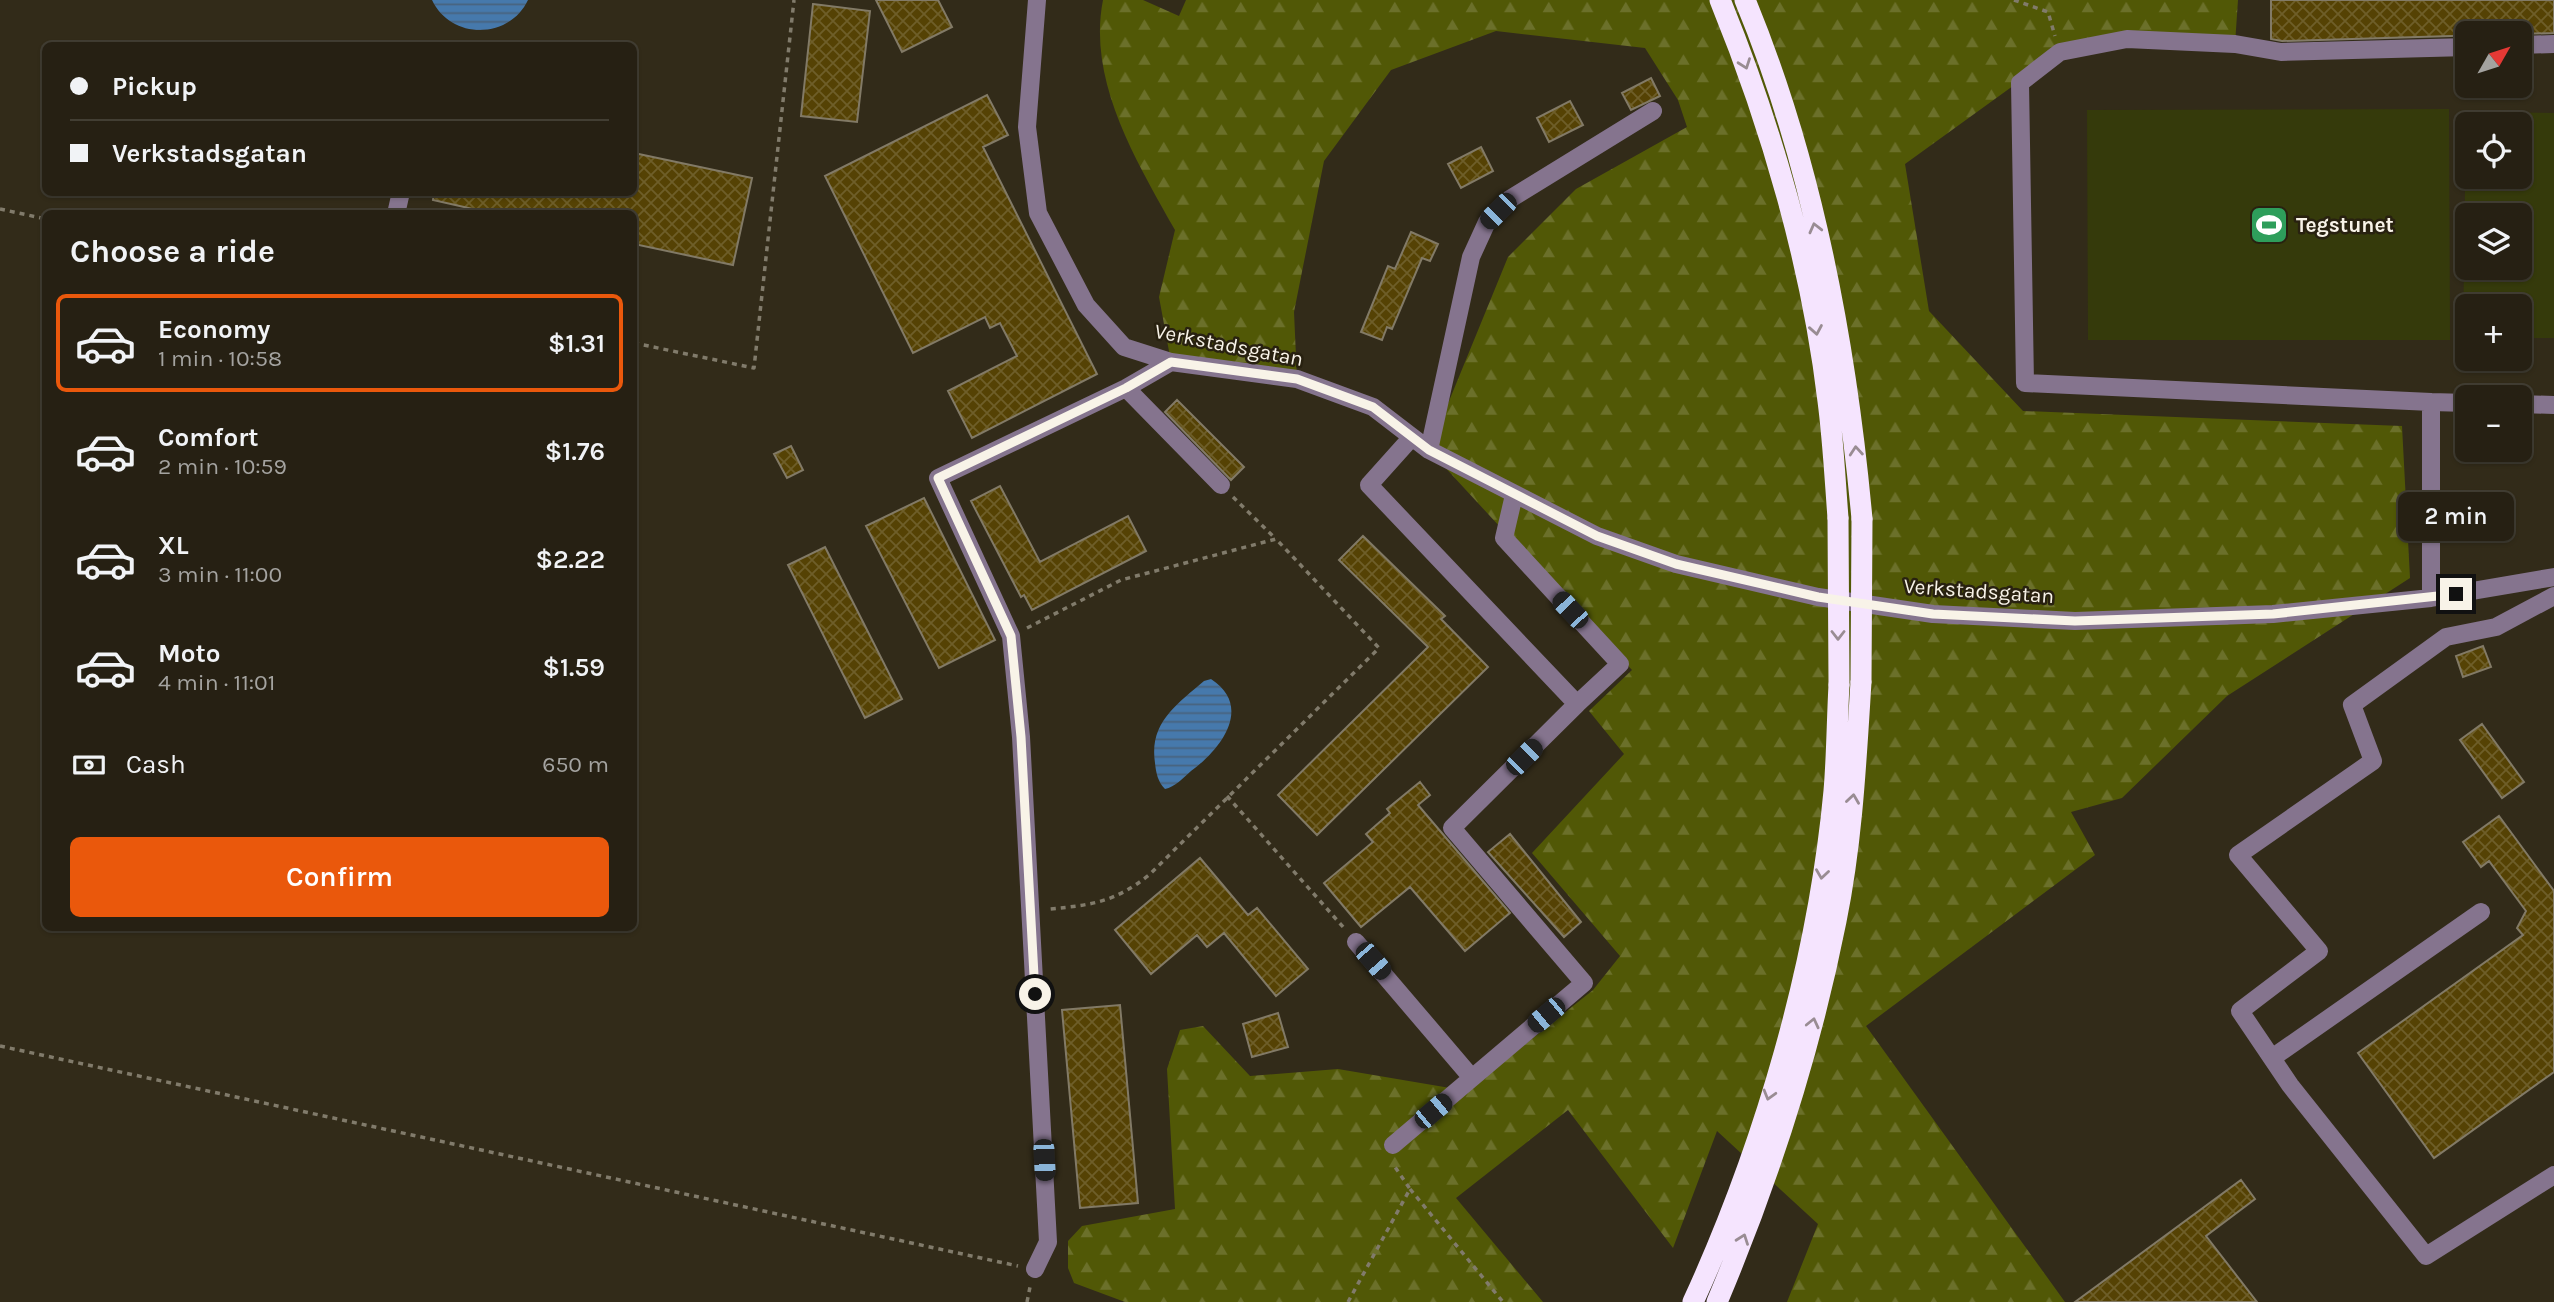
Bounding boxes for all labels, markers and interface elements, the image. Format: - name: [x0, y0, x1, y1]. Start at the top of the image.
- north arrow: [2455, 21, 2532, 98]
- map controls: [2455, 21, 2532, 462]
- one-way arrow: [1737, 57, 1751, 69]
- text: Pickup: [112, 71, 197, 102]
- button: locate: [2455, 112, 2532, 189]
- text: Verkstadsgatan: [112, 138, 307, 169]
- car: [1476, 189, 1521, 233]
- button: layers: [2455, 203, 2532, 280]
- sports icon: Tegstunet: [2248, 204, 2290, 246]
- place label: Tegstunet: [2296, 213, 2394, 237]
- one-way arrow: [1809, 222, 1823, 234]
- text: Choose a ride: [70, 233, 275, 270]
- button: +: [2455, 294, 2532, 371]
- icon: car: [74, 312, 137, 375]
- text: Economy: [158, 314, 270, 345]
- street label: Verkstadsgatan: [1153, 319, 1305, 371]
- one-way arrow: [1808, 325, 1823, 336]
- text: $1.31: [548, 328, 605, 359]
- text: 1 min · 10:58: [158, 345, 282, 372]
- button: −: [2455, 385, 2532, 462]
- icon: car: [74, 420, 137, 483]
- text: Comfort: [158, 422, 259, 453]
- text: $1.76: [545, 436, 605, 467]
- one-way arrow: [1849, 445, 1864, 456]
- text: 2 min · 10:59: [158, 453, 287, 480]
- callout: 2 min: [2398, 492, 2514, 542]
- text: 2 min: [2425, 503, 2487, 530]
- icon: car: [74, 528, 137, 591]
- text: XL: [158, 530, 189, 561]
- text: $2.22: [536, 544, 605, 575]
- text: 3 min · 11:00: [158, 561, 282, 588]
- street label: Verkstadsgatan: [1903, 574, 2055, 608]
- route end: [2440, 578, 2472, 610]
- car: [1548, 587, 1593, 633]
- one-way arrow: [1830, 630, 1846, 641]
- icon: car: [74, 636, 137, 699]
- text: Moto: [158, 638, 220, 669]
- text: $1.59: [542, 652, 605, 683]
- text: 4 min · 11:01: [158, 669, 275, 696]
- car: [1502, 735, 1547, 779]
- icon: cash: [70, 746, 108, 784]
- text: Cash: [126, 749, 186, 780]
- text: 650 m: [542, 751, 609, 778]
- one-way arrow: [1845, 793, 1860, 805]
- button: Confirm: [70, 837, 609, 917]
- one-way arrow: [1815, 869, 1830, 880]
- car: [1352, 938, 1395, 984]
- route start: [1019, 978, 1051, 1010]
- car: [1524, 993, 1569, 1037]
- one-way arrow: [1805, 1017, 1819, 1029]
- car: [1411, 1089, 1456, 1133]
- one-way arrow: [1763, 1089, 1778, 1101]
- car: [1033, 1138, 1056, 1182]
- one-way arrow: [1735, 1233, 1749, 1245]

